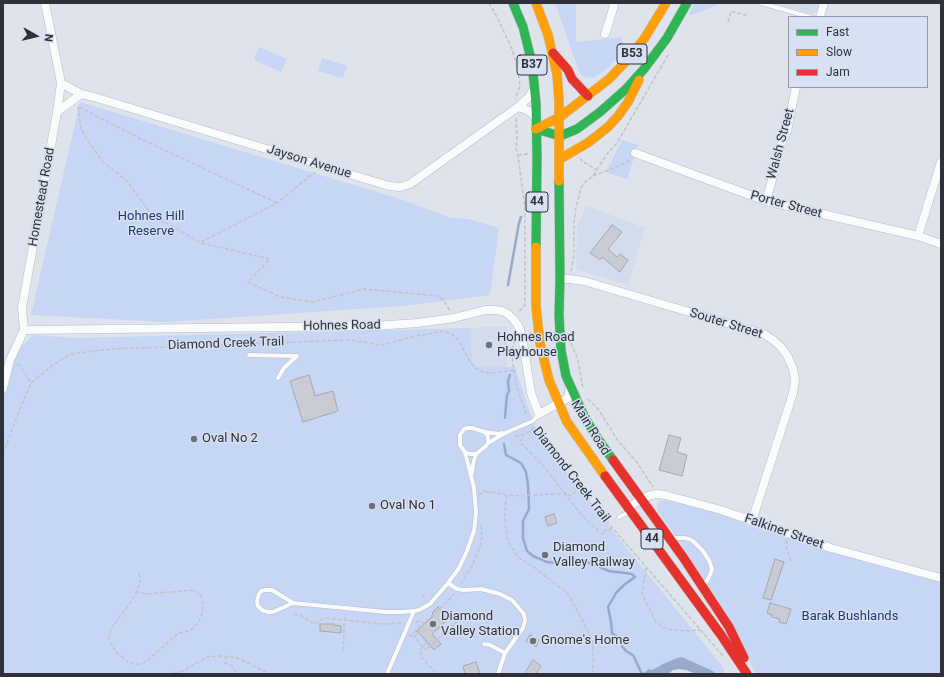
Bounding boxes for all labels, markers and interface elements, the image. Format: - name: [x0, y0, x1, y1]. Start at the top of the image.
- north arrow: [16, 16, 56, 56]
- legend: [788, 16, 928, 88]
- text: Fast: [826, 25, 849, 39]
- text: N: [41, 33, 55, 42]
- road number: B53: [617, 44, 647, 64]
- text: Slow: [826, 45, 852, 59]
- road number: B37: [517, 55, 547, 75]
- text: Jam: [826, 65, 850, 79]
- street label: Walsh Street: [764, 107, 798, 181]
- street label: Jayson Avenue: [265, 142, 353, 182]
- street label: Homestead Road: [26, 146, 58, 248]
- street label: Porter Street: [749, 188, 823, 222]
- road number: 44: [526, 192, 548, 212]
- park label: Hohnes Hill Reserve: [118, 209, 184, 240]
- street label: Souter Street: [688, 306, 764, 342]
- street label: Hohnes Road: [303, 318, 381, 334]
- place label: Hohnes Road Playhouse: [497, 330, 575, 361]
- street label: Diamond Creek Trail: [168, 334, 284, 354]
- marker: Hohnes Road Playhouse: [484, 340, 494, 350]
- street label: Main Road: [567, 398, 613, 458]
- street label: Diamond Creek Trail: [529, 424, 613, 526]
- place label: Oval No 2: [202, 431, 258, 447]
- marker: Oval No 2: [189, 434, 199, 444]
- place label: Oval No 1: [380, 498, 436, 514]
- marker: Oval No 1: [367, 501, 377, 511]
- street label: Falkiner Street: [742, 511, 826, 553]
- road number: 44: [641, 529, 663, 549]
- place label: Diamond Valley Railway: [553, 540, 635, 571]
- marker: Diamond Valley Railway: [540, 550, 550, 560]
- place label: Diamond Valley Station: [441, 609, 520, 640]
- park label: Barak Bushlands: [802, 609, 898, 625]
- marker: Diamond Valley Station: [428, 619, 438, 629]
- place label: Gnome's Home: [541, 633, 629, 649]
- marker: Gnome's Home: [528, 636, 538, 646]

